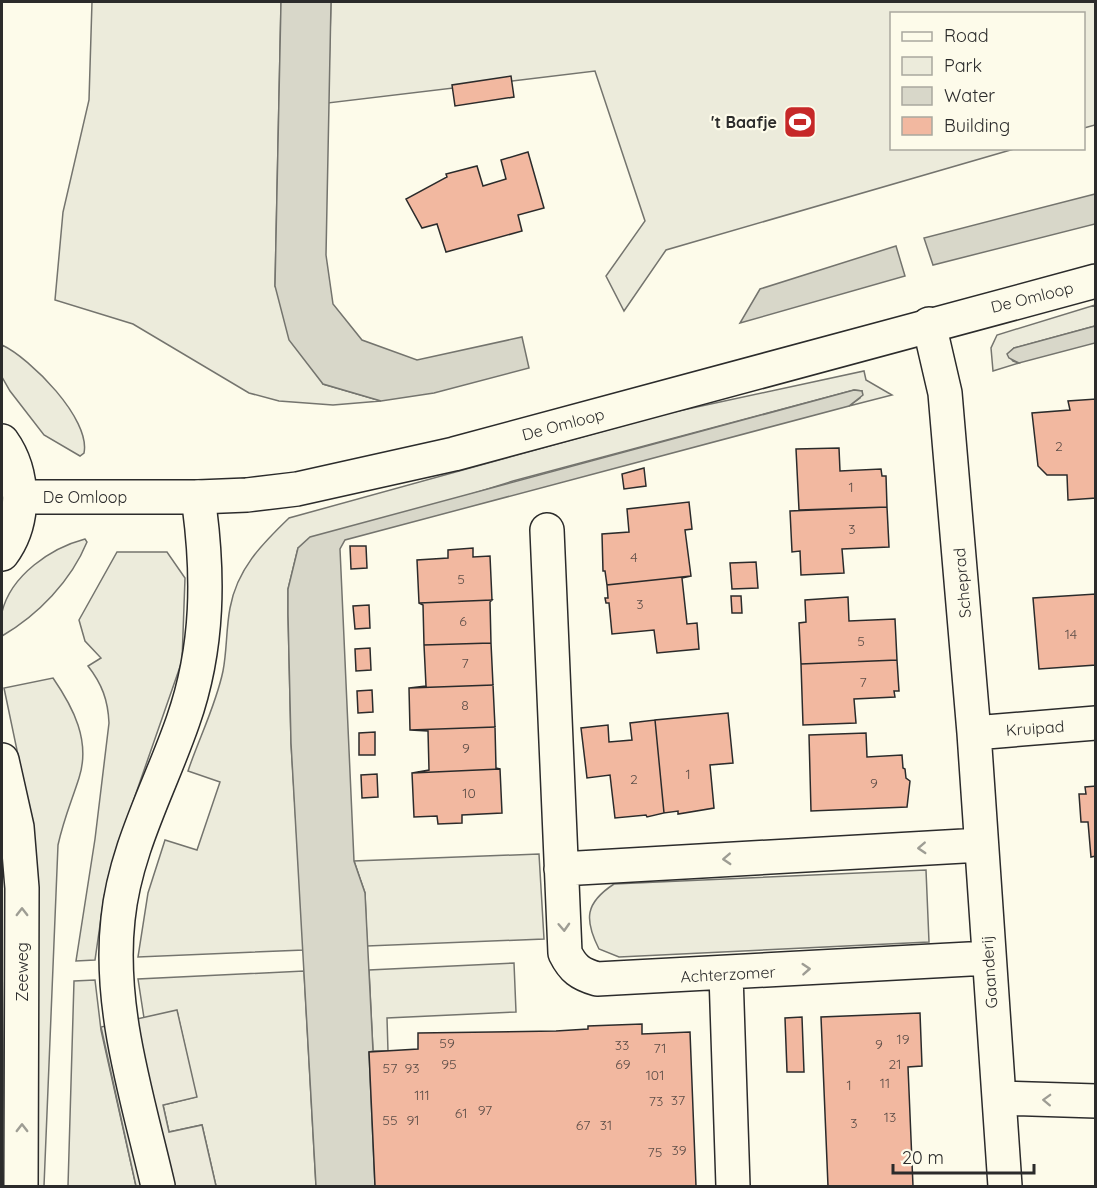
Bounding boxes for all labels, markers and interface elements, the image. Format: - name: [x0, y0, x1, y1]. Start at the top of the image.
- legend: [890, 12, 1085, 150]
- text: Road: [944, 24, 989, 47]
- text: Park: [944, 54, 982, 77]
- text: Water: [944, 84, 995, 107]
- sports icon: 't Baafje: [782, 104, 818, 140]
- place label: 't Baafje: [711, 112, 777, 132]
- text: Building: [944, 114, 1010, 137]
- street label: De Omloop: [989, 277, 1075, 317]
- street label: De Omloop: [520, 403, 606, 445]
- house number: 2: [1055, 437, 1063, 455]
- house number: 1: [848, 478, 854, 496]
- street label: De Omloop: [43, 487, 127, 507]
- house number: 3: [848, 520, 856, 538]
- street label: Scheprad: [949, 547, 975, 619]
- house number: 4: [630, 548, 638, 566]
- house number: 5: [457, 570, 465, 588]
- house number: 3: [636, 595, 644, 613]
- house number: 6: [459, 612, 467, 630]
- house number: 14: [1065, 625, 1077, 643]
- house number: 5: [857, 632, 865, 650]
- house number: 7: [461, 654, 469, 672]
- house number: 7: [859, 673, 867, 691]
- house number: 8: [461, 696, 469, 714]
- street label: Kruipad: [1005, 716, 1065, 740]
- house number: 9: [462, 739, 470, 757]
- house number: 1: [685, 765, 691, 783]
- house number: 2: [630, 770, 638, 788]
- house number: 9: [870, 774, 878, 792]
- house number: 10: [462, 784, 476, 802]
- one-way arrow: [918, 841, 927, 854]
- one-way arrow: [723, 852, 732, 865]
- one-way arrow: [16, 908, 28, 917]
- one-way arrow: [557, 922, 570, 931]
- street label: Gaanderij: [976, 935, 1002, 1009]
- street label: Zeeweg: [12, 942, 32, 1002]
- street label: Achterzomer: [680, 962, 776, 986]
- one-way arrow: [801, 963, 810, 976]
- house number: 19: [897, 1030, 910, 1048]
- house number: 59: [439, 1034, 455, 1052]
- house number: 9: [875, 1035, 883, 1053]
- house number: 33: [615, 1036, 629, 1054]
- house number: 71: [653, 1039, 667, 1057]
- house number: 95: [441, 1055, 457, 1073]
- house number: 69: [615, 1055, 631, 1073]
- house number: 21: [889, 1055, 901, 1073]
- house number: 57: [383, 1059, 397, 1077]
- house number: 93: [404, 1059, 420, 1077]
- house number: 101: [646, 1066, 664, 1084]
- house number: 11: [880, 1074, 890, 1092]
- house number: 1: [846, 1076, 852, 1094]
- house number: 111: [414, 1086, 430, 1104]
- house number: 37: [671, 1091, 685, 1109]
- house number: 73: [649, 1092, 663, 1110]
- one-way arrow: [1043, 1093, 1052, 1106]
- house number: 97: [478, 1101, 492, 1119]
- house number: 61: [455, 1104, 467, 1122]
- house number: 13: [884, 1108, 896, 1126]
- house number: 55: [382, 1111, 398, 1129]
- house number: 91: [406, 1111, 420, 1129]
- house number: 3: [850, 1114, 858, 1132]
- house number: 67: [576, 1116, 590, 1134]
- house number: 31: [600, 1116, 612, 1134]
- one-way arrow: [16, 1124, 28, 1133]
- scale bar: [893, 1137, 1034, 1175]
- house number: 39: [671, 1141, 687, 1159]
- house number: 75: [648, 1143, 662, 1161]
- text: 20 m: [902, 1146, 944, 1169]

